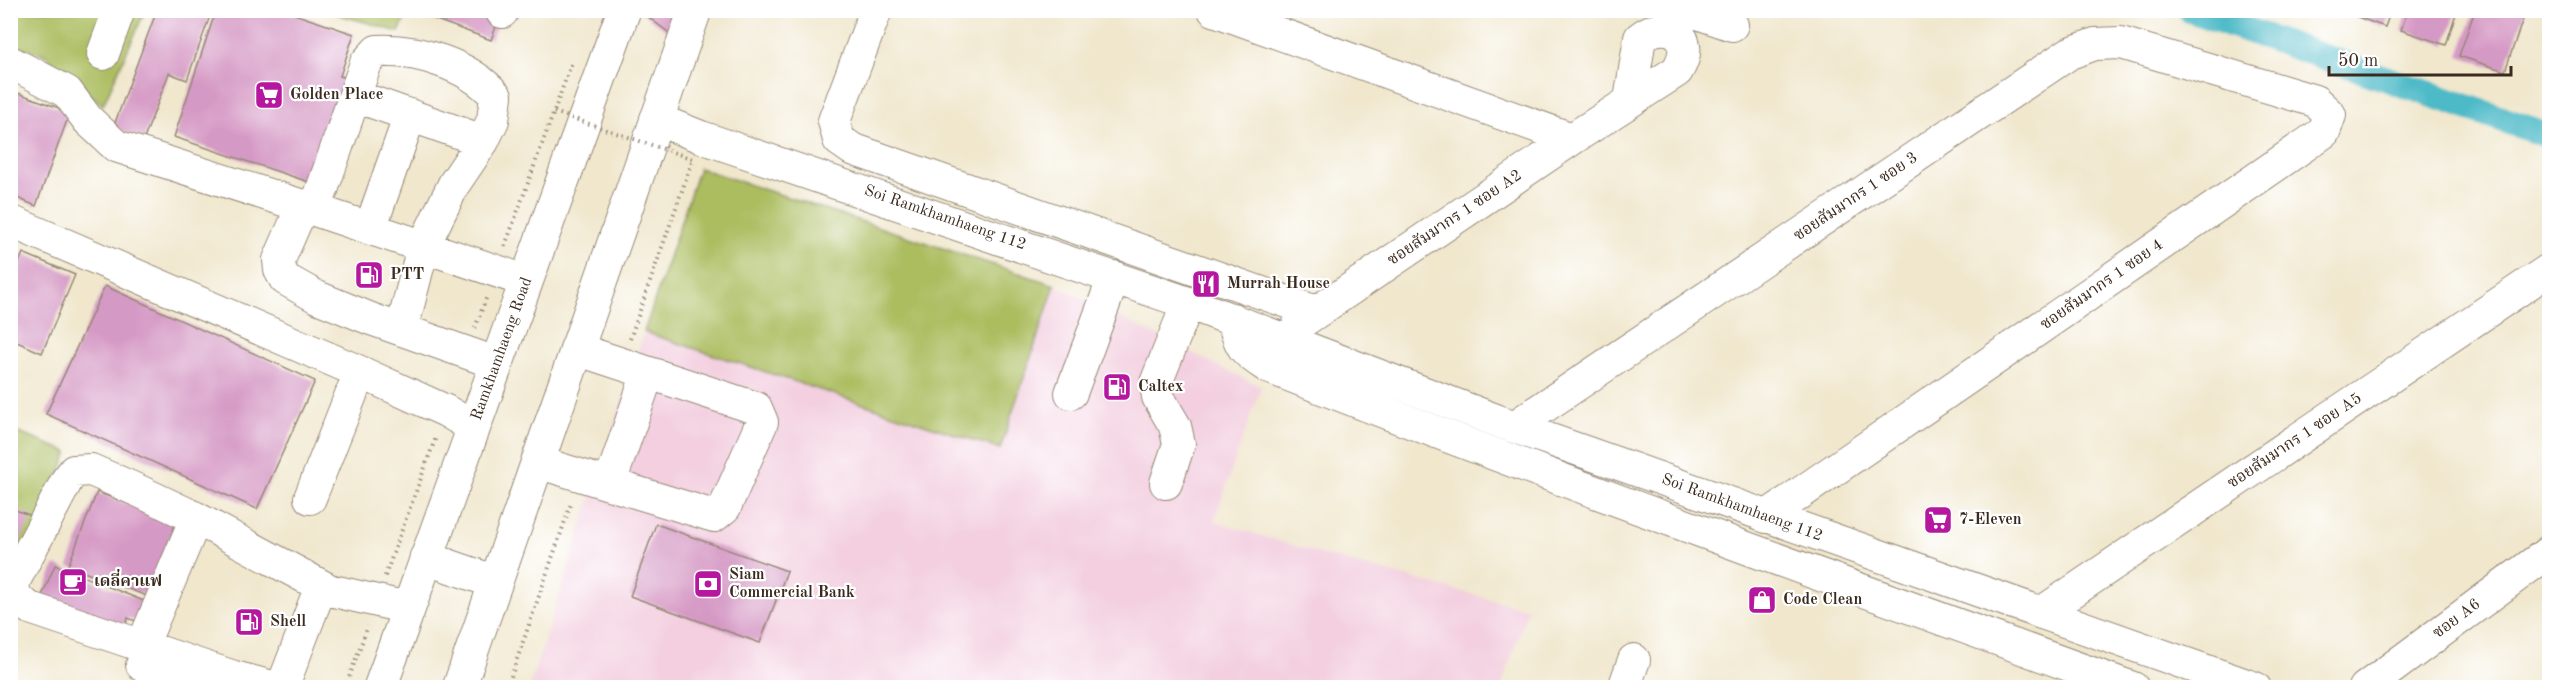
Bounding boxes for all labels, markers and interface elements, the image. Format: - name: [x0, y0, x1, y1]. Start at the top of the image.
- scale bar: [2329, 39, 2510, 77]
- text: 50 m: [2338, 52, 2378, 70]
- supermarket icon: Golden Place: [253, 79, 285, 111]
- place label: Golden Place: [290, 87, 383, 103]
- street label: ซอยสัมมากร 1 ซอย 3: [1791, 149, 1921, 244]
- street label: ซอยสัมมากร 1 ซอย A2: [1385, 166, 1525, 269]
- street label: Soi Ramkhamhaeng 112: [862, 183, 1028, 253]
- street label: ซอยสัมมากร 1 ซอย 4: [2037, 236, 2166, 333]
- fuel station icon: PTT: [353, 259, 385, 291]
- place label: PTT: [390, 267, 424, 283]
- restaurant icon: Murrah House: [1190, 268, 1222, 300]
- street label: Ramkhamhaeng Road: [469, 275, 535, 423]
- place label: Murrah House: [1227, 276, 1330, 292]
- fuel station icon: Caltex: [1101, 371, 1133, 403]
- place label: Caltex: [1138, 379, 1183, 395]
- street label: ซอยสัมมากร 1 ซอย A5: [2225, 389, 2365, 492]
- street label: Soi Ramkhamhaeng 112: [1659, 471, 1825, 545]
- supermarket icon: 7-Eleven: [1922, 504, 1954, 536]
- place label: 7-Eleven: [1959, 512, 2022, 528]
- cafe icon: เดลี่คาแฟ: [57, 566, 89, 598]
- place label: Siam Commercial Bank: [729, 567, 855, 601]
- bank icon: Siam Commercial Bank: [692, 568, 724, 600]
- place label: เดลี่คาแฟ: [94, 569, 162, 590]
- shop icon: Code Clean: [1746, 584, 1778, 616]
- place label: Code Clean: [1783, 592, 1862, 608]
- street label: ซอย A6: [2430, 596, 2484, 642]
- fuel station icon: Shell: [233, 606, 265, 638]
- place label: Shell: [270, 614, 306, 630]

